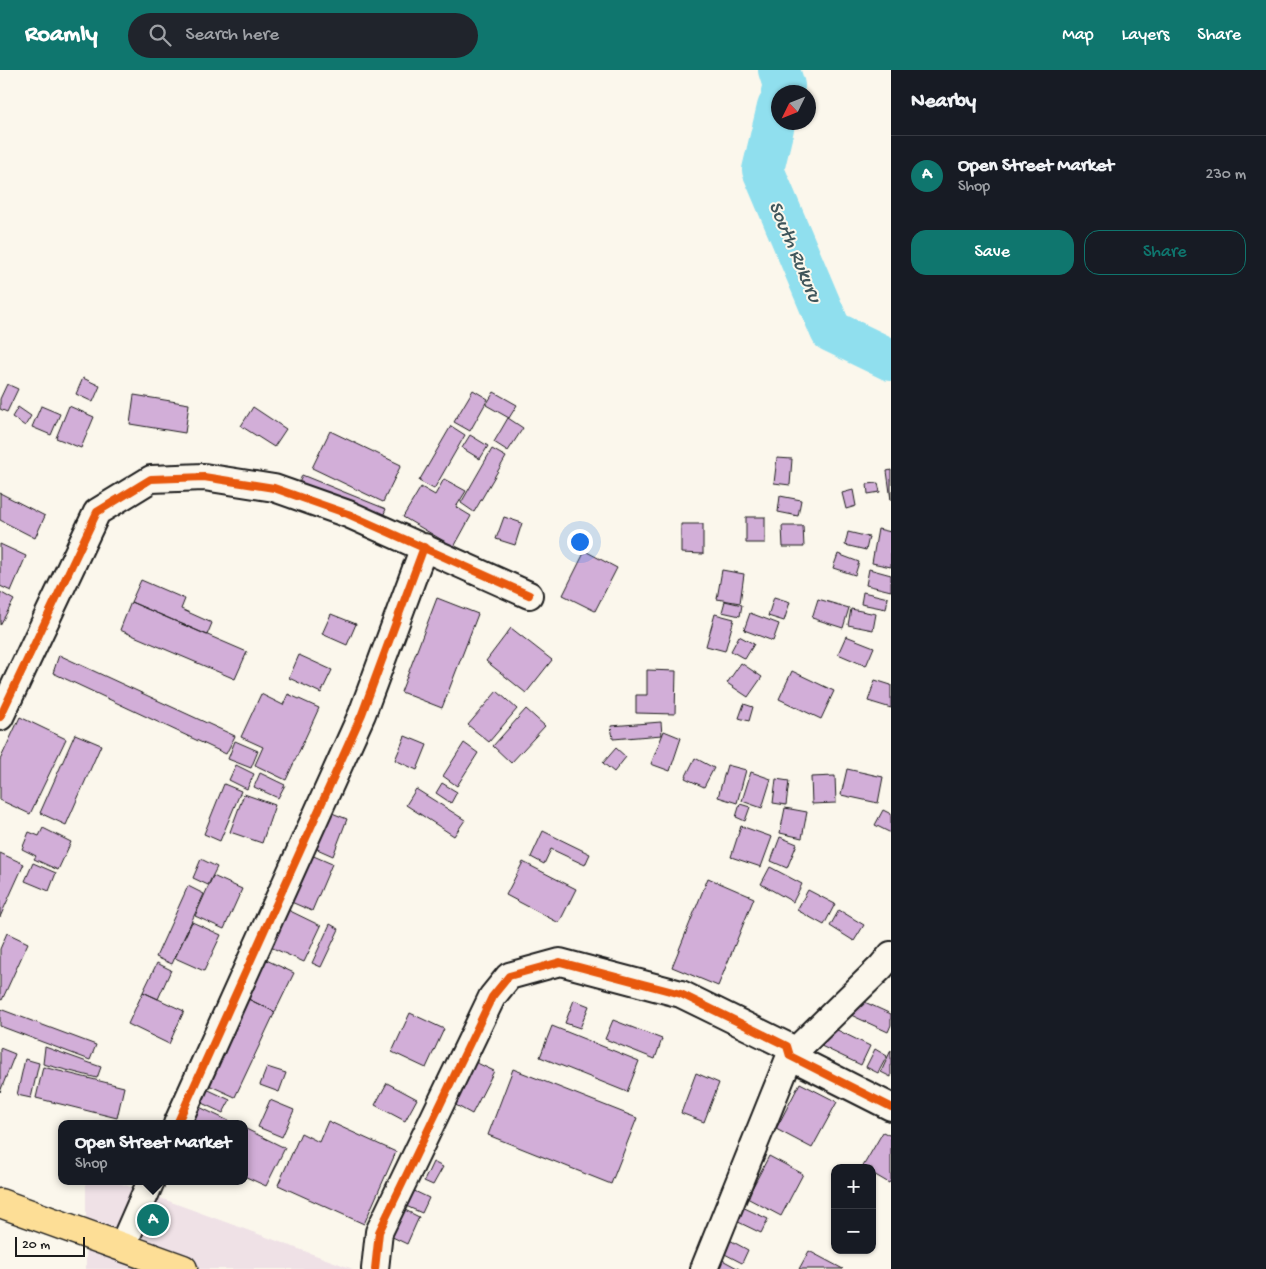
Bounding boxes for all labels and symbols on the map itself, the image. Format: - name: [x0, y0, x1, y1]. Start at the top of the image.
- north arrow: [771, 85, 816, 130]
- water label: South Rukuru: [762, 198, 826, 308]
- your location: [567, 529, 593, 555]
- pin: A: [137, 1201, 169, 1239]
- scale bar: [15, 1234, 85, 1257]

